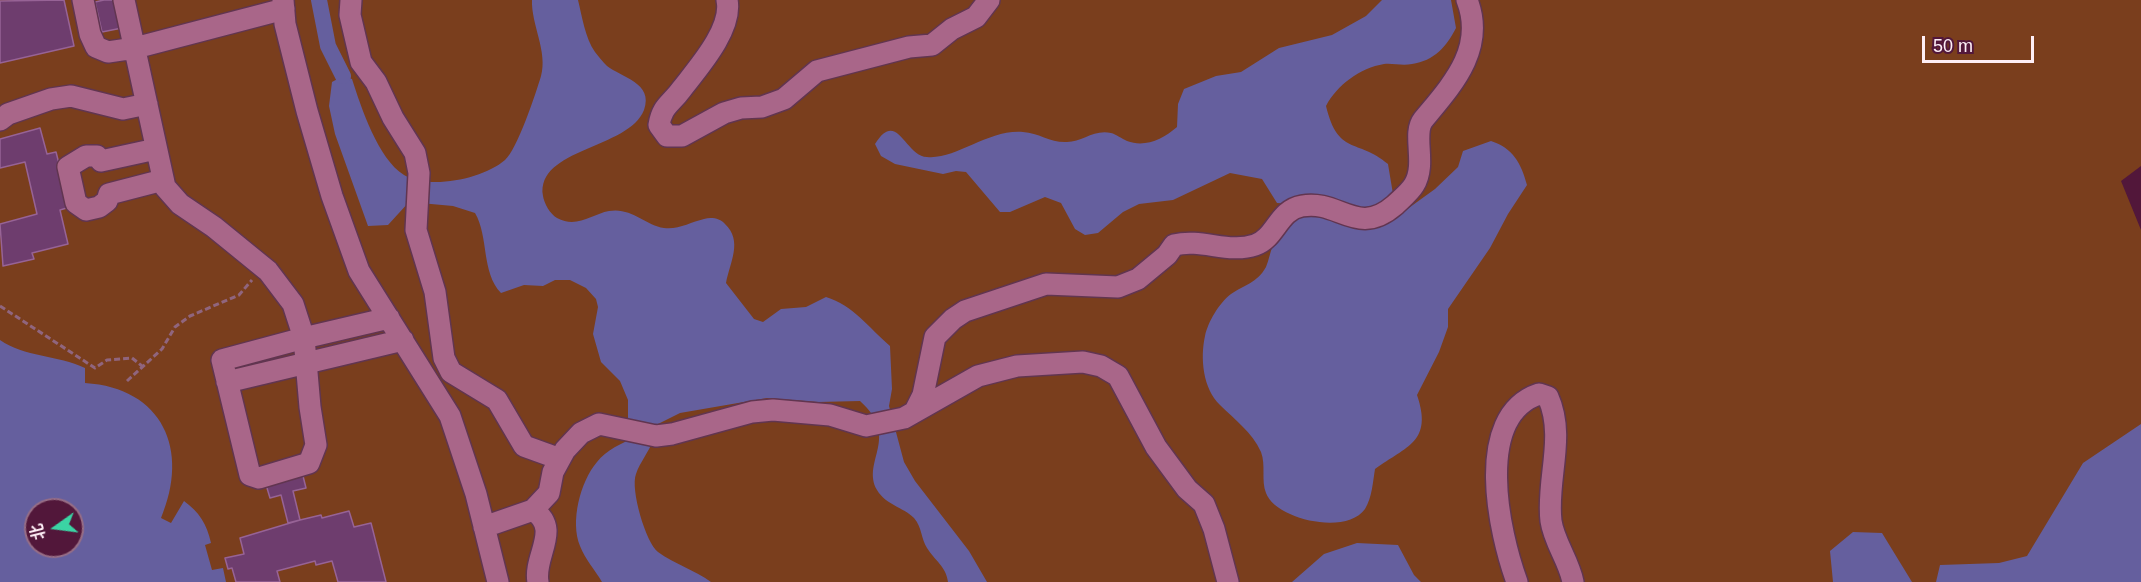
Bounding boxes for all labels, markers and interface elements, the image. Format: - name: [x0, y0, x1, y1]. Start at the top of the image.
- scale bar: [1925, 24, 2038, 62]
- text: 50 m: [1933, 36, 1973, 56]
- north arrow: [24, 498, 84, 558]
- text: 北: [28, 522, 48, 542]

